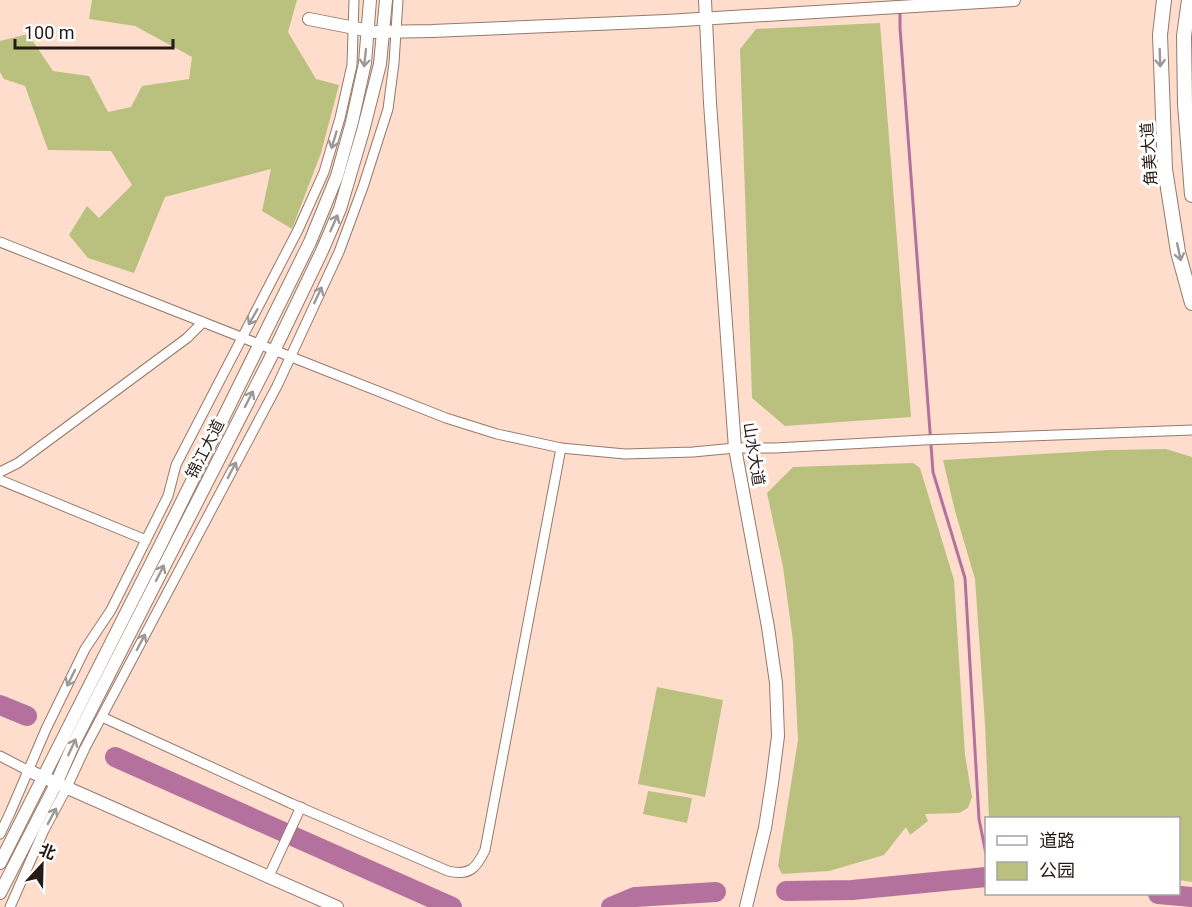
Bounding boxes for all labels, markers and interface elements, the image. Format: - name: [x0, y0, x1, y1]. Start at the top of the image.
- scale bar: [15, 12, 172, 50]
- text: 100 m: [24, 22, 75, 43]
- one-way arrow: [359, 48, 370, 68]
- one-way arrow: [1155, 48, 1166, 68]
- street label: 角美大道: [1137, 121, 1161, 187]
- one-way arrow: [328, 130, 339, 149]
- one-way arrow: [328, 215, 340, 233]
- one-way arrow: [1173, 242, 1185, 261]
- one-way arrow: [313, 287, 325, 305]
- one-way arrow: [247, 309, 259, 326]
- one-way arrow: [243, 391, 255, 408]
- street label: 锦江大道: [182, 416, 228, 482]
- street label: 山水大道: [740, 421, 768, 487]
- one-way arrow: [226, 462, 238, 479]
- one-way arrow: [155, 564, 167, 582]
- one-way arrow: [136, 634, 147, 652]
- one-way arrow: [65, 669, 77, 686]
- one-way arrow: [67, 738, 79, 756]
- one-way arrow: [47, 807, 58, 825]
- legend: [985, 817, 1180, 895]
- text: 道路: [1039, 830, 1075, 851]
- north arrow: [12, 835, 72, 895]
- text: 北: [36, 840, 58, 863]
- text: 公园: [1039, 860, 1075, 881]

